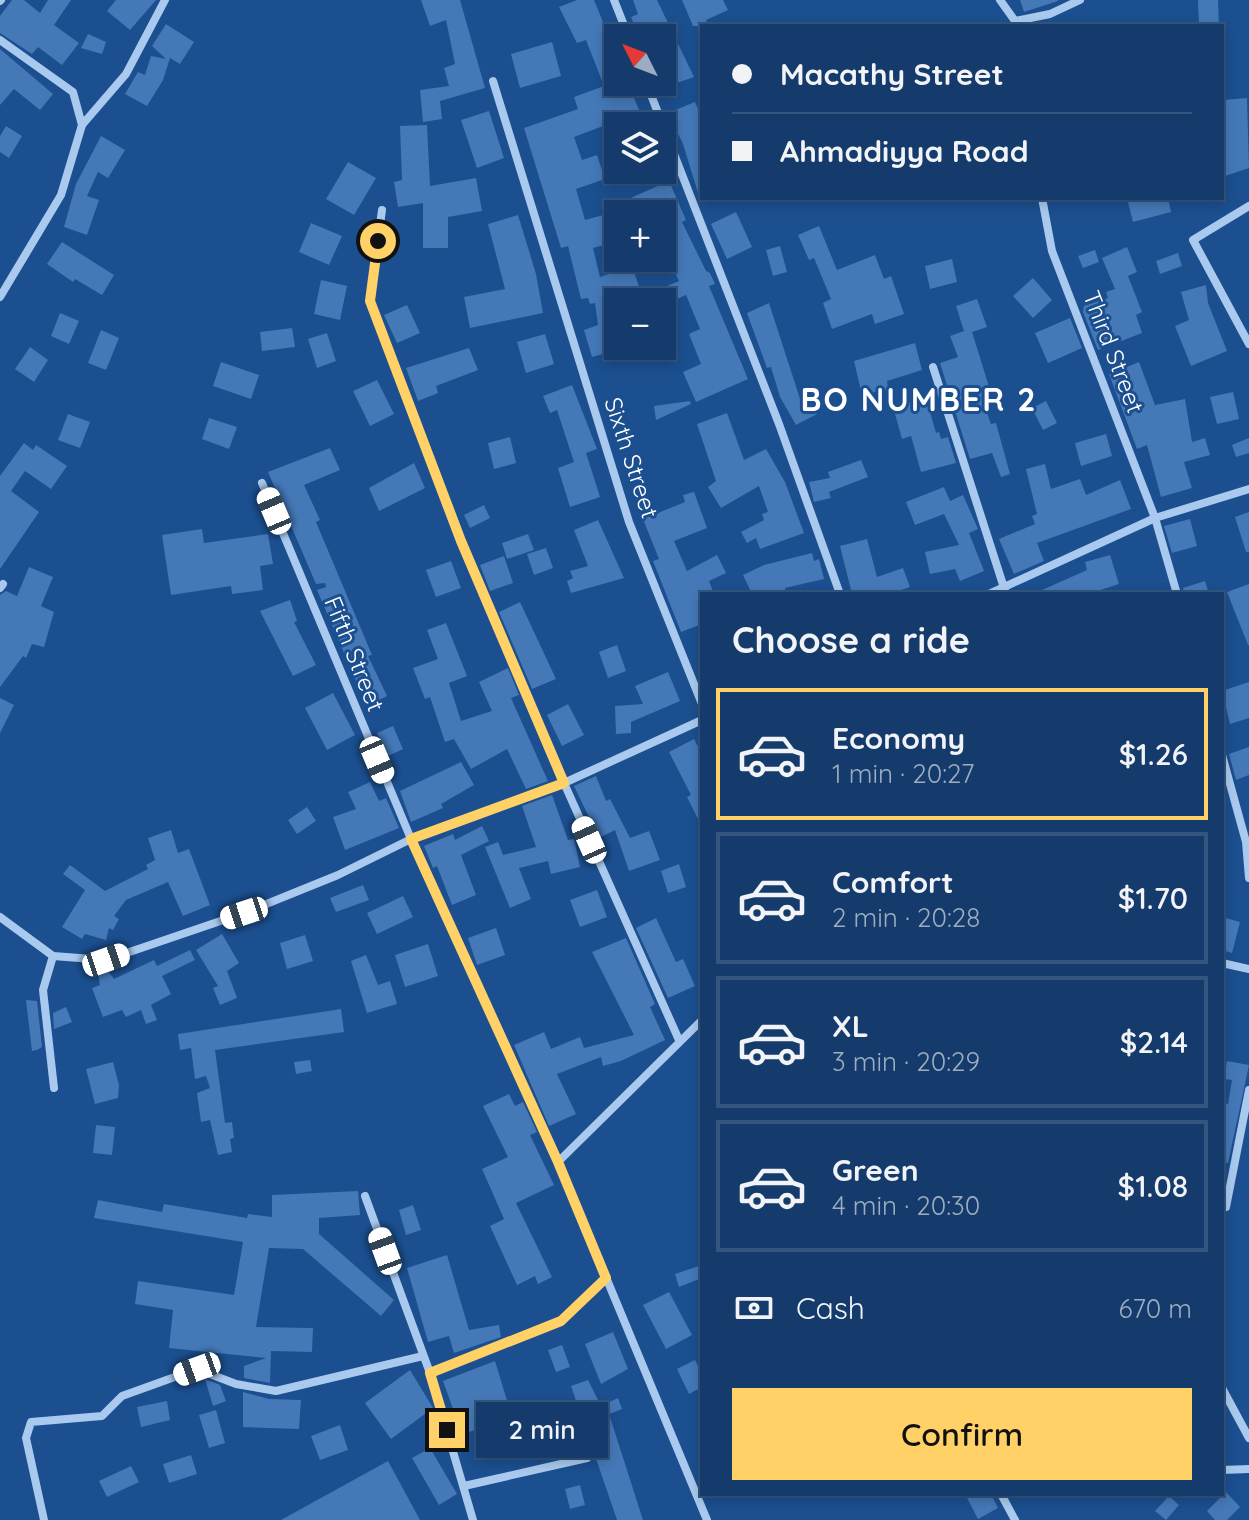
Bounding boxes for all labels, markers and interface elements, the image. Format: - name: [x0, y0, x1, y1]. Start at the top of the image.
- north arrow: [604, 24, 676, 96]
- map controls: [604, 24, 676, 360]
- text: Macathy Street: [780, 55, 1004, 93]
- button: layers: [604, 112, 676, 184]
- text: Ahmadiyya Road: [780, 132, 1029, 170]
- button: +: [604, 200, 676, 272]
- route start: [360, 223, 396, 259]
- street label: Third Street: [1077, 286, 1151, 417]
- button: −: [604, 288, 676, 360]
- district label: BO NUMBER 2: [801, 379, 1037, 419]
- street label: Sixth Street: [598, 393, 666, 522]
- car: [254, 484, 294, 538]
- street label: Fifth Street: [318, 592, 392, 715]
- text: Choose a ride: [732, 617, 970, 662]
- icon: car: [736, 718, 808, 790]
- text: Economy: [832, 719, 965, 757]
- car: [357, 733, 397, 787]
- text: $1.26: [1119, 735, 1188, 773]
- text: 1 min · 20:27: [832, 757, 974, 790]
- car: [568, 813, 610, 867]
- icon: car: [736, 862, 808, 934]
- text: Comfort: [832, 863, 953, 901]
- text: $1.70: [1118, 879, 1188, 917]
- car: [217, 894, 271, 932]
- text: 2 min · 20:28: [832, 901, 980, 934]
- car: [79, 941, 133, 979]
- icon: car: [736, 1006, 808, 1078]
- text: XL: [832, 1007, 869, 1045]
- text: $2.14: [1120, 1023, 1188, 1061]
- text: 3 min · 20:29: [832, 1045, 980, 1078]
- icon: car: [736, 1150, 808, 1222]
- text: Green: [832, 1151, 919, 1189]
- text: $1.08: [1118, 1167, 1188, 1205]
- text: 4 min · 20:30: [832, 1189, 980, 1222]
- car: [366, 1224, 404, 1278]
- icon: cash: [732, 1286, 776, 1330]
- text: Cash: [796, 1289, 865, 1327]
- text: 670 m: [1118, 1292, 1192, 1325]
- car: [170, 1350, 224, 1388]
- button: Confirm: [732, 1388, 1192, 1480]
- callout: 2 min: [475, 1402, 607, 1458]
- route end: [429, 1412, 465, 1448]
- text: 2 min: [508, 1413, 576, 1446]

